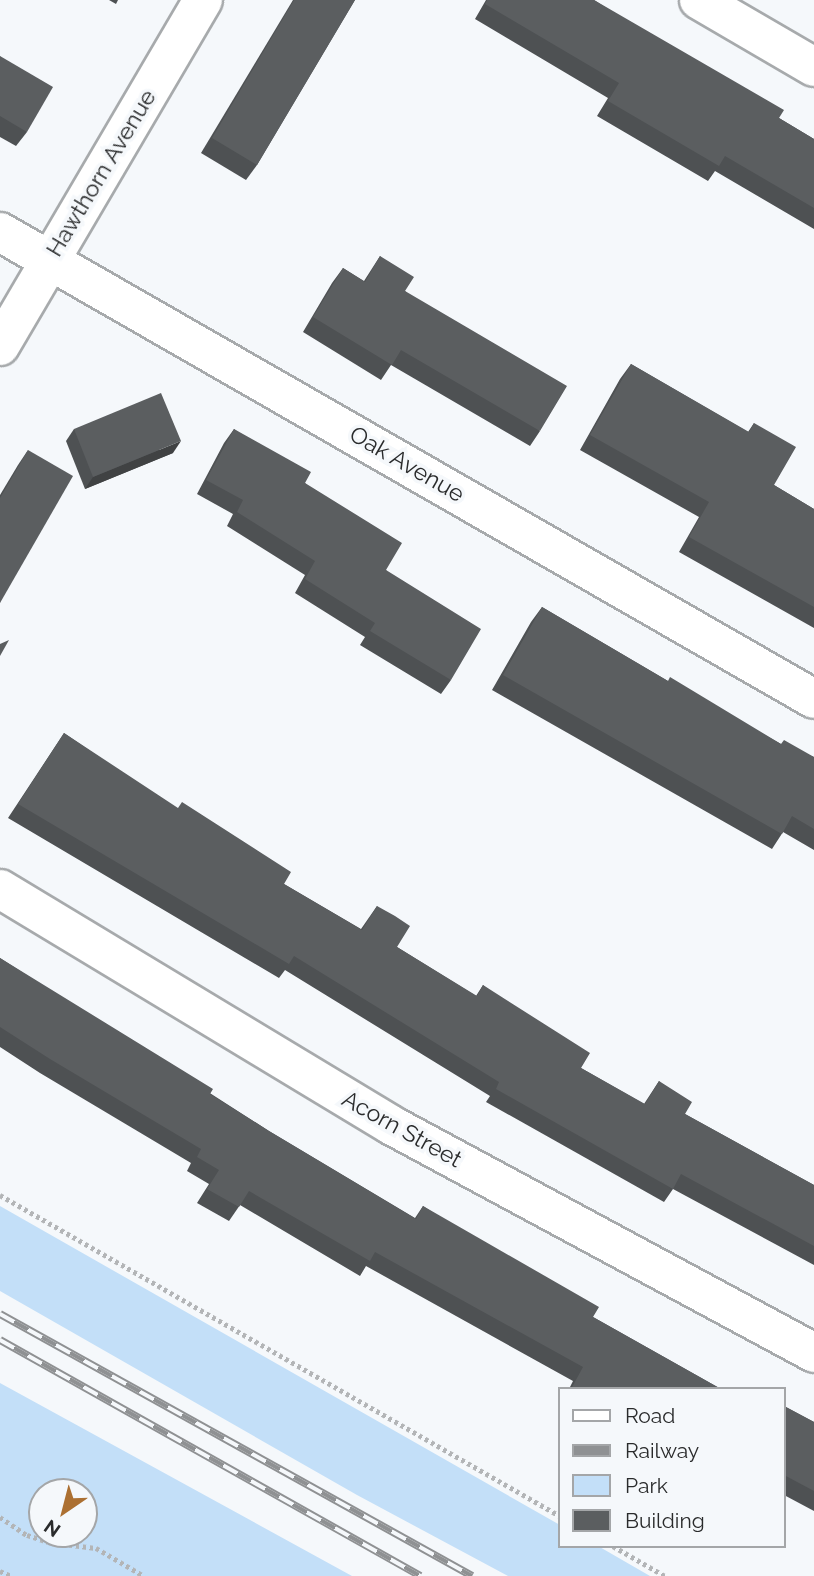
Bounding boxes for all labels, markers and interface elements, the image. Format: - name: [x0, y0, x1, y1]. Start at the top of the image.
- street label: Hawthorn Avenue: [40, 84, 162, 262]
- street label: Oak Avenue: [344, 420, 470, 508]
- street label: Acorn Street: [337, 1085, 467, 1173]
- legend: [558, 1387, 786, 1548]
- text: Road: [625, 1403, 675, 1428]
- text: Railway: [625, 1438, 699, 1463]
- text: Park: [625, 1473, 668, 1498]
- north arrow: [28, 1478, 98, 1548]
- text: Building: [625, 1508, 705, 1533]
- text: N: [40, 1515, 64, 1542]

